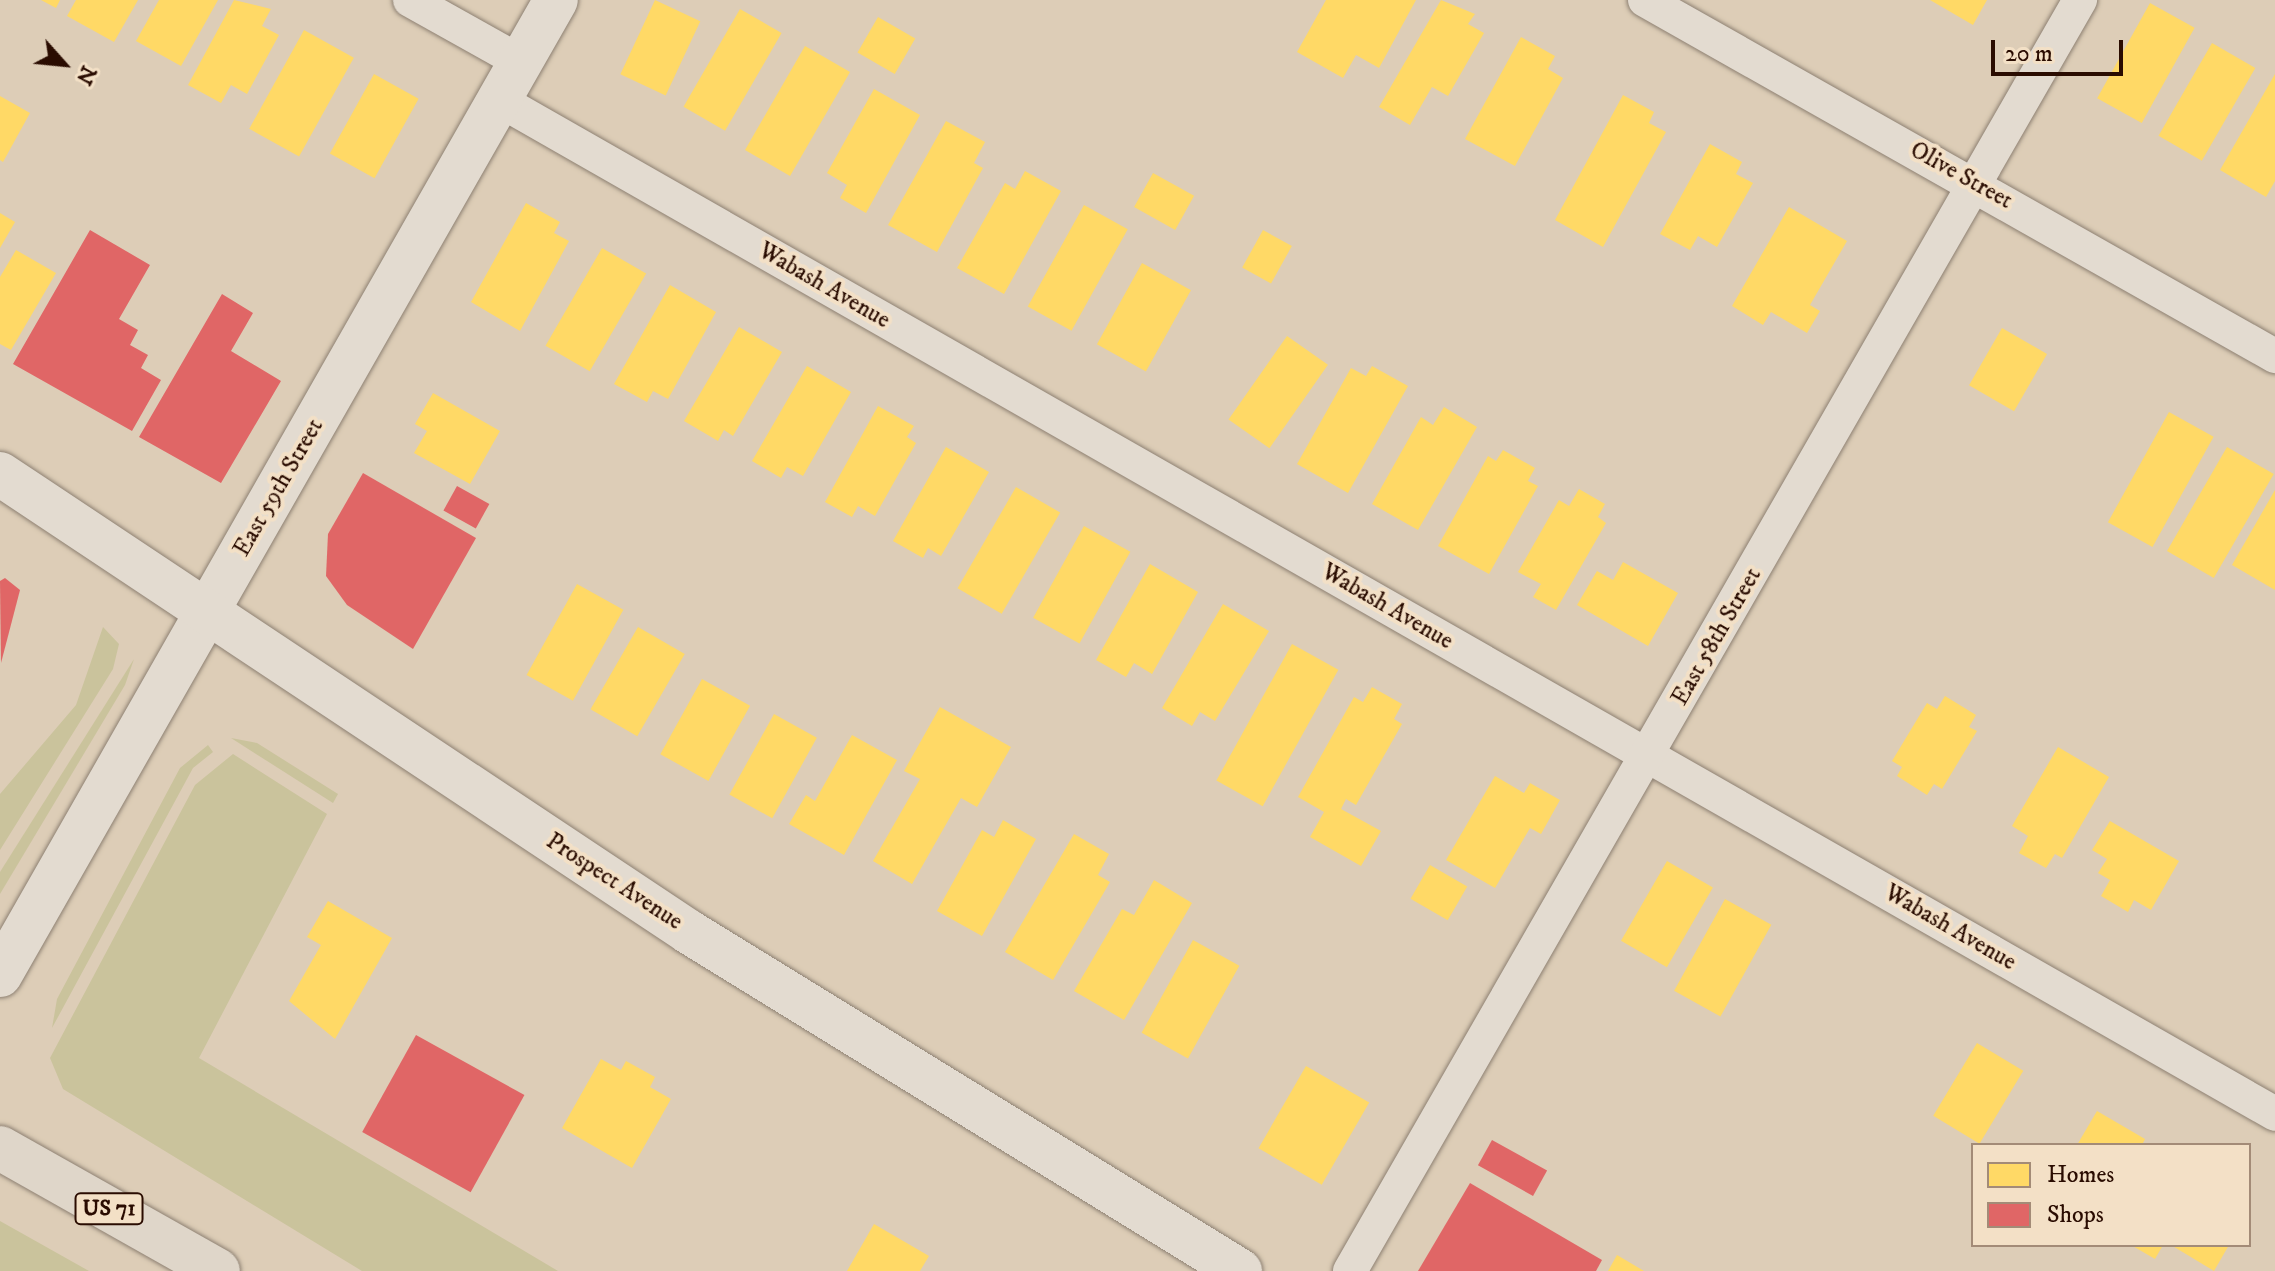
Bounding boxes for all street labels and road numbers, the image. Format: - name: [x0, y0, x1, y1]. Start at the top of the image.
- street label: Olive Street: [1905, 136, 2017, 216]
- street label: Wabash Avenue: [753, 237, 895, 335]
- street label: East 59th Street: [228, 414, 330, 562]
- street label: Wabash Avenue: [1316, 558, 1458, 656]
- street label: East 58th Street: [1666, 563, 1768, 711]
- street label: Prospect Avenue: [540, 827, 688, 937]
- street label: Wabash Avenue: [1879, 879, 2021, 977]
- road number: US 71: [73, 1191, 145, 1227]

